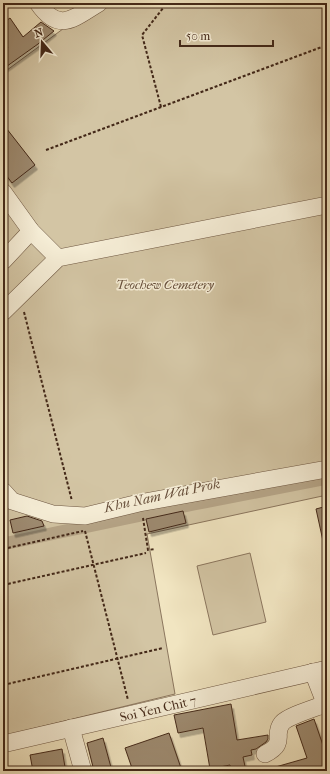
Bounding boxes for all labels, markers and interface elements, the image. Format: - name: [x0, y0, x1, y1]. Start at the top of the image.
- north arrow: [22, 22, 62, 62]
- scale bar: [180, 22, 273, 48]
- text: N: [33, 25, 46, 41]
- text: 50 m: [186, 29, 210, 43]
- park label: Teochew Cemetery: [116, 277, 215, 292]
- water label: Khu Nam Wat Prok: [102, 475, 222, 516]
- street label: Soi Yen Chit 7: [118, 693, 198, 725]

